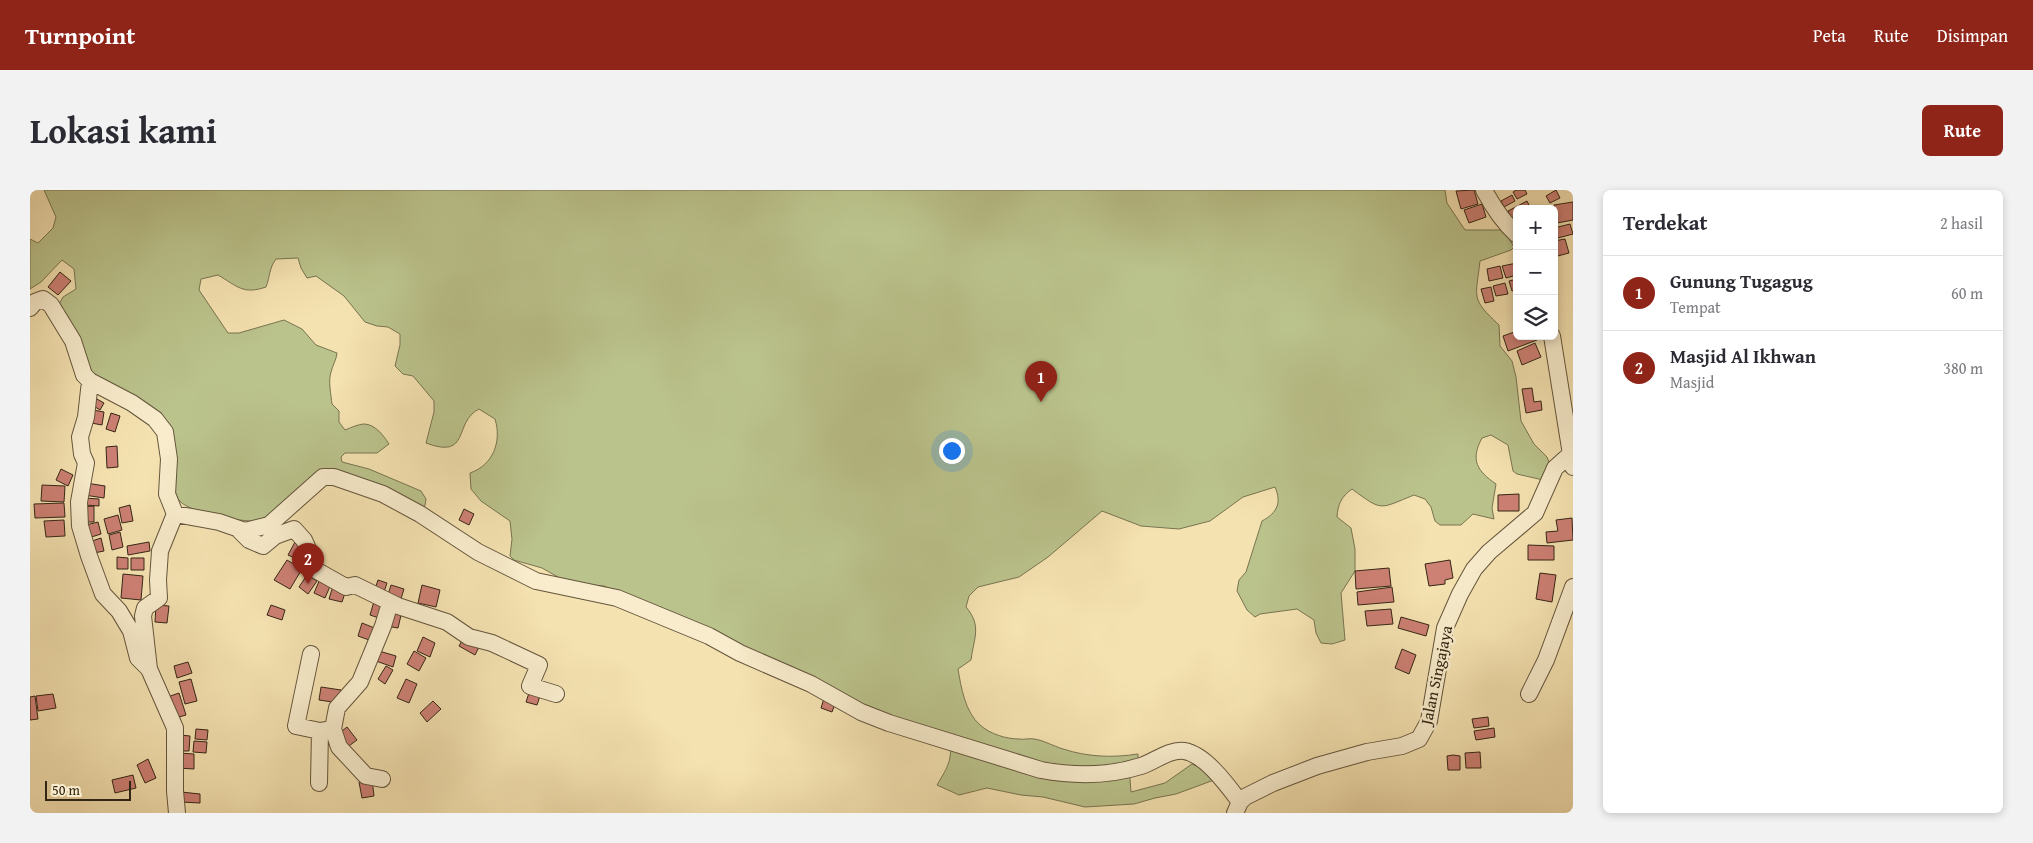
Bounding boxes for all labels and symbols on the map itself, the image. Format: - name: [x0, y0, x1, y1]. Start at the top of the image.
- pin: 1: [1025, 361, 1057, 402]
- your location: [939, 438, 965, 464]
- pin: 2: [292, 543, 324, 584]
- street label: Jalan Singajaya: [1413, 623, 1458, 729]
- scale bar: [45, 778, 131, 801]

